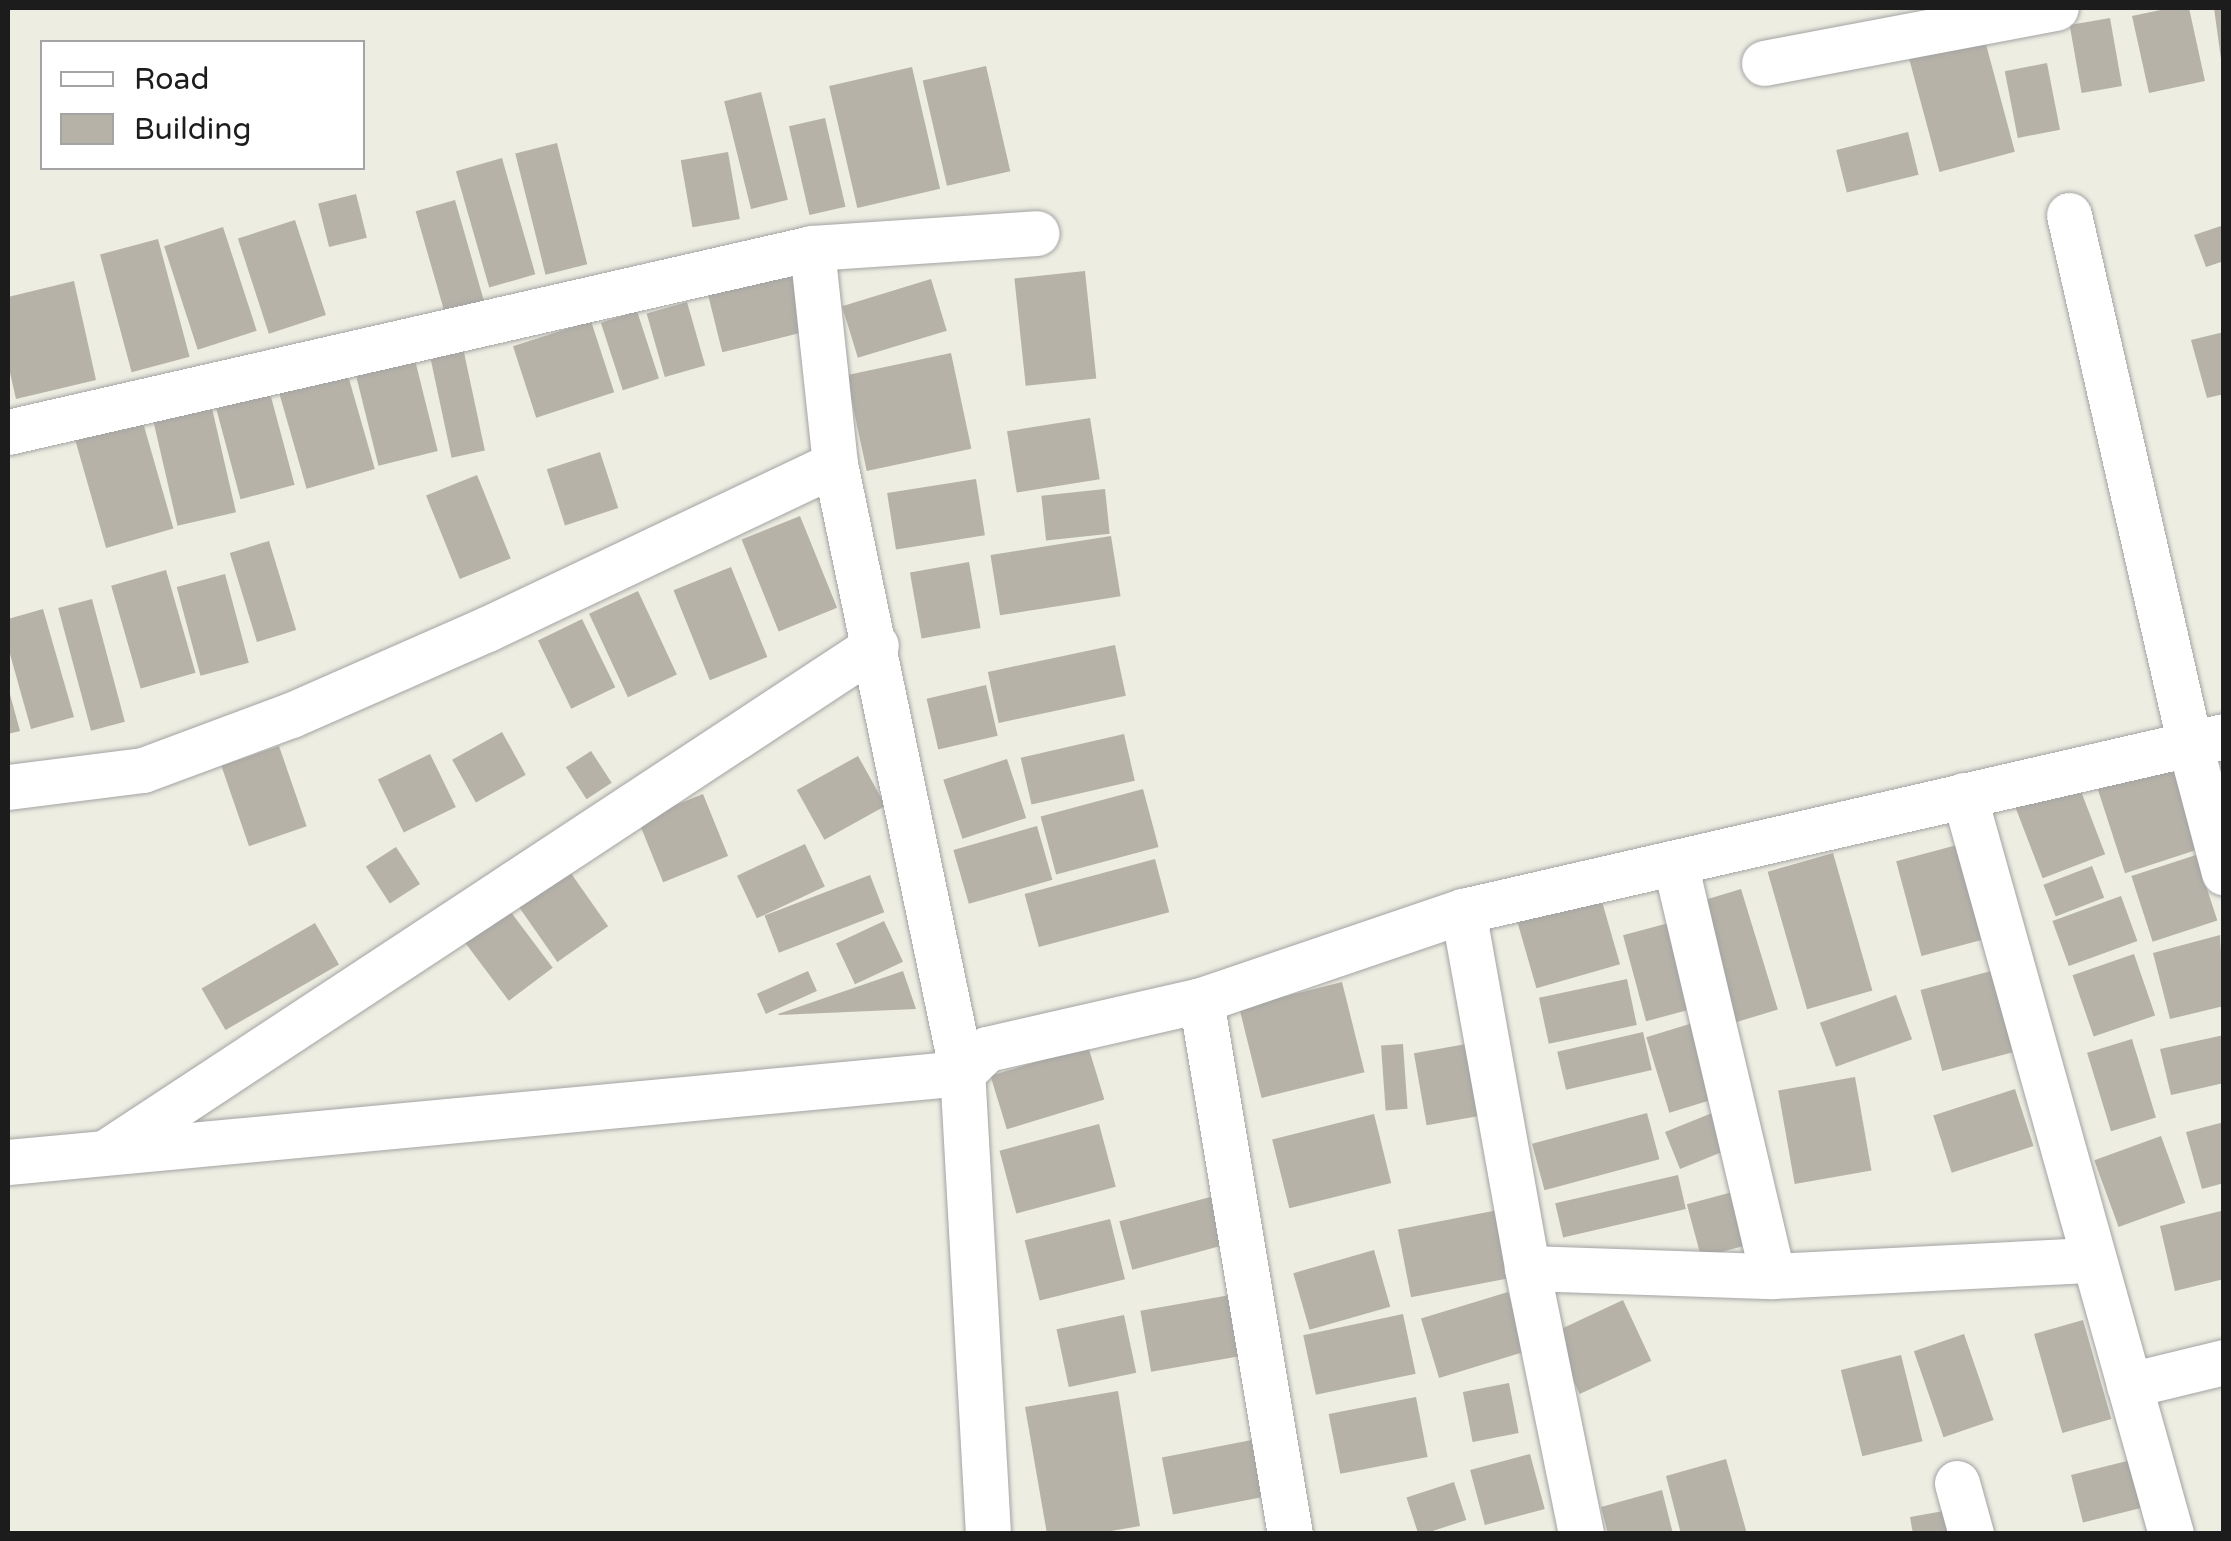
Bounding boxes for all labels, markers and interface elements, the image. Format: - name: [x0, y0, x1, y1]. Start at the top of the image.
- legend: [40, 40, 365, 170]
- text: Road: [134, 61, 209, 98]
- text: Building: [134, 111, 251, 148]

